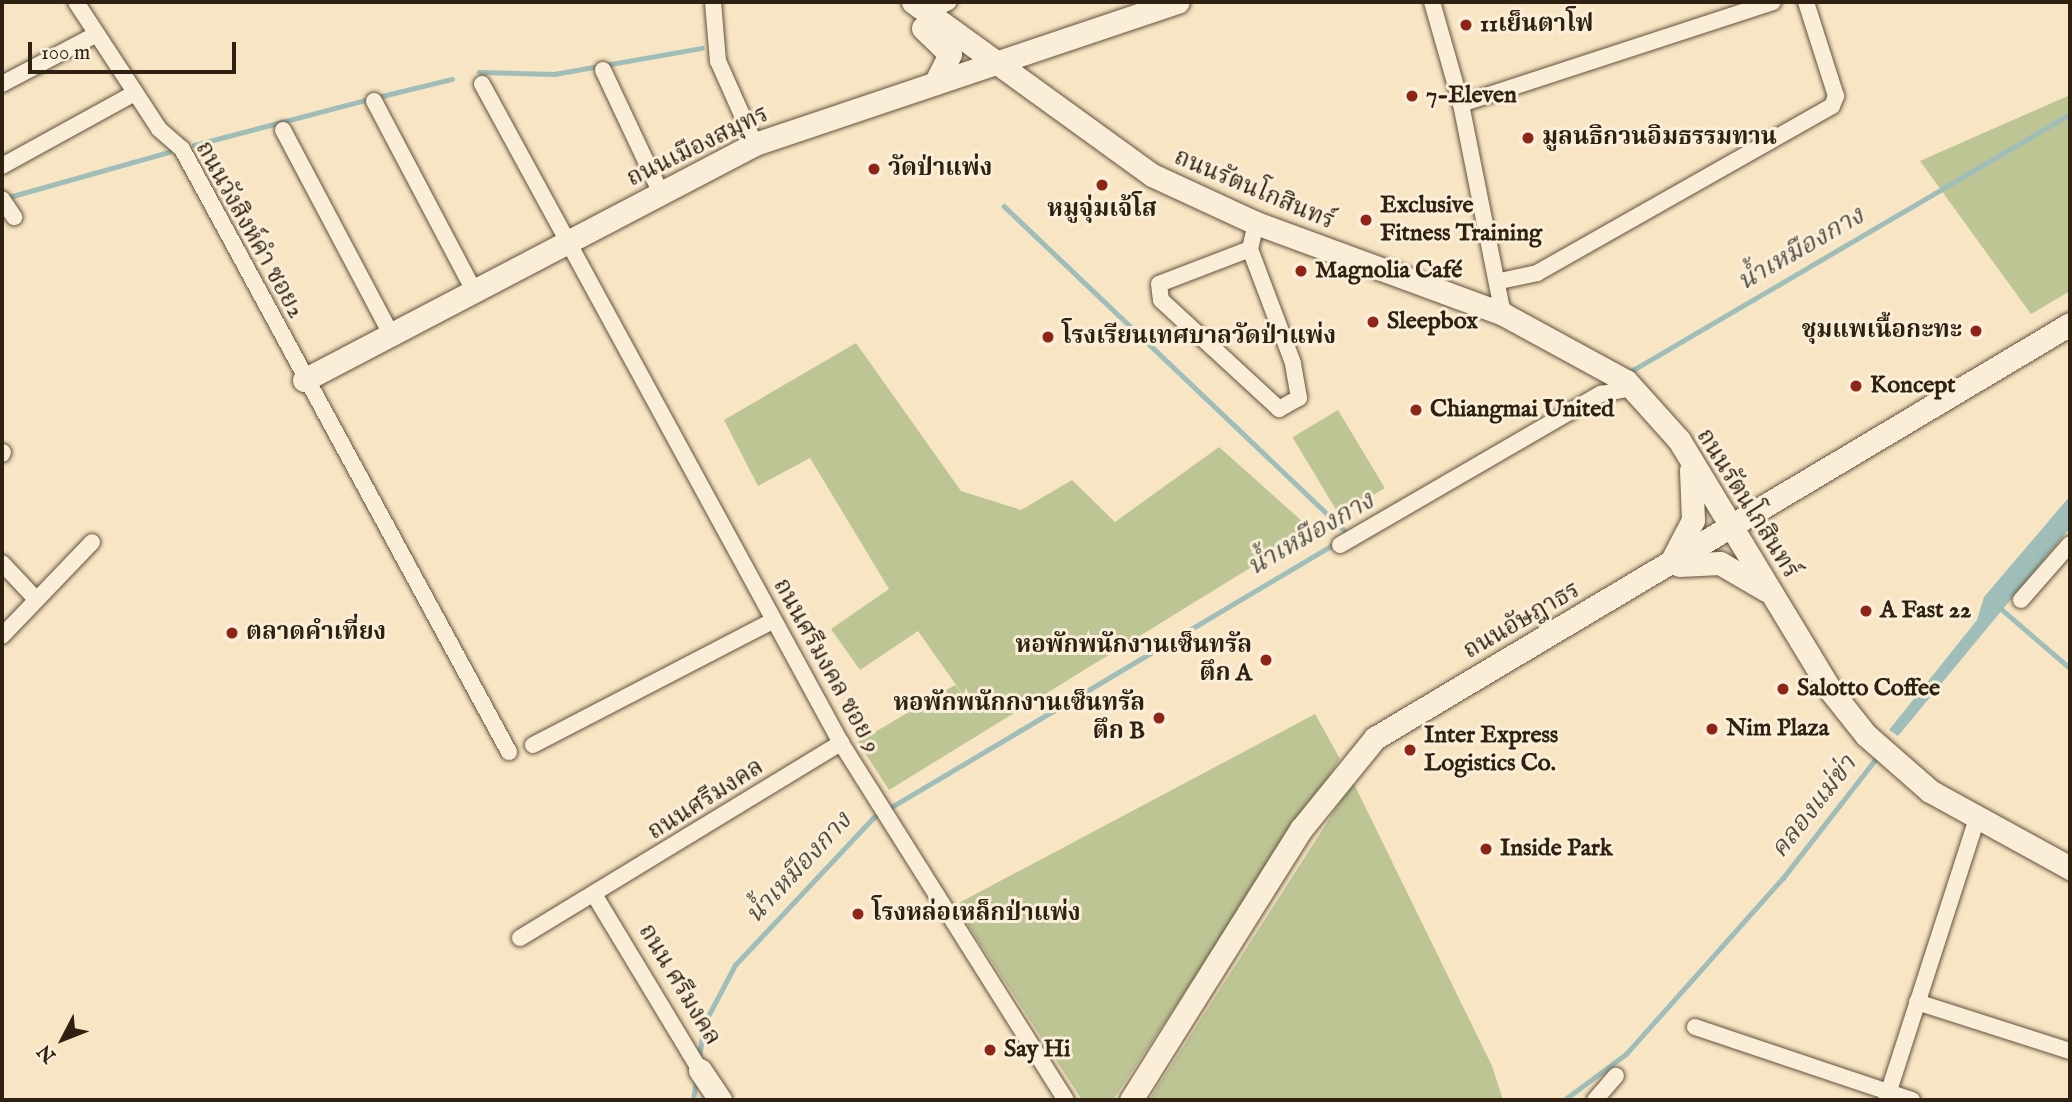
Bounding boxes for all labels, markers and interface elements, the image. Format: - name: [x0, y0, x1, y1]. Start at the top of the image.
- place label: 11เย็นตาโฟ: [1480, 11, 1593, 39]
- marker: 11เย็นตาโฟ: [1458, 17, 1474, 33]
- scale bar: [32, 28, 240, 72]
- text: 100 m: [41, 40, 90, 67]
- place label: 7-Eleven: [1426, 82, 1517, 110]
- marker: 7-Eleven: [1404, 88, 1420, 104]
- street label: ถนนเมืองสมุทร: [622, 100, 774, 194]
- place label: มูลนธิกวนอิมธรรมทาน: [1542, 124, 1777, 152]
- marker: มูลนธิกวนอิมธรรมทาน: [1520, 130, 1536, 146]
- street label: ถนนวังสิงห์คำ ซอย2: [188, 136, 310, 324]
- street label: ถนนรัตนโกสินทร์: [1170, 143, 1338, 237]
- place label: วัดป่าแพ่ง: [888, 155, 992, 183]
- marker: วัดป่าแพ่ง: [866, 161, 882, 177]
- marker: หมูจุ่มเจ้โส: [1094, 177, 1110, 193]
- place label: Exclusive Fitness Training: [1380, 192, 1542, 248]
- place label: หมูจุ่มเจ้โส: [1047, 196, 1157, 224]
- water label: น้ำเหมืองกาง: [1732, 200, 1870, 298]
- marker: Exclusive Fitness Training: [1358, 212, 1374, 228]
- place label: Magnolia Café: [1315, 257, 1462, 285]
- marker: Magnolia Café: [1293, 263, 1309, 279]
- place label: Sleepbox: [1387, 308, 1478, 336]
- marker: Sleepbox: [1365, 314, 1381, 330]
- place label: ชุมแพเนื้อกะทะ: [1802, 317, 1962, 345]
- place label: โรงเรียนเทศบาลวัดป่าแพ่ง: [1062, 323, 1336, 351]
- marker: ชุมแพเนื้อกะทะ: [1968, 323, 1984, 339]
- marker: โรงเรียนเทศบาลวัดป่าแพ่ง: [1040, 329, 1056, 345]
- place label: Koncept: [1870, 372, 1955, 400]
- marker: Koncept: [1848, 378, 1864, 394]
- place label: Chiangmai United: [1430, 396, 1614, 424]
- marker: Chiangmai United: [1408, 402, 1424, 418]
- street label: ถนนรัตนโกสินทร์: [1689, 424, 1805, 584]
- water label: น้ำเหมืองกาง: [1242, 485, 1380, 583]
- street label: ถนนศรีมงคล ซอย 9: [766, 574, 886, 758]
- street label: ถนนอัษฎาธร: [1459, 576, 1585, 666]
- place label: A Fast 22: [1880, 597, 1971, 625]
- marker: A Fast 22: [1858, 603, 1874, 619]
- place label: ตลาดคำเที่ยง: [246, 619, 386, 647]
- marker: ตลาดคำเที่ยง: [224, 625, 240, 641]
- place label: หอพักพนักงานเซ็นทรัล ตึก A: [1016, 632, 1252, 688]
- marker: หอพักพนักงานเซ็นทรัล ตึก A: [1258, 652, 1274, 668]
- place label: Salotto Coffee: [1797, 675, 1940, 703]
- marker: Salotto Coffee: [1775, 681, 1791, 697]
- place label: หอพักพนักกงานเซ็นทรัล ตึก B: [893, 690, 1145, 746]
- marker: หอพักพนักกงานเซ็นทรัล ตึก B: [1151, 710, 1167, 726]
- place label: Nim Plaza: [1726, 715, 1829, 743]
- marker: Nim Plaza: [1704, 721, 1720, 737]
- place label: Inter Express Logistics Co.: [1424, 722, 1558, 778]
- marker: Inter Express Logistics Co.: [1402, 742, 1418, 758]
- water label: คลองแม่ข่า: [1764, 749, 1864, 865]
- street label: ถนนศรีมงคล: [643, 753, 769, 847]
- water label: น้ำเหมืองกาง: [740, 806, 858, 930]
- place label: Inside Park: [1500, 835, 1613, 863]
- marker: Inside Park: [1478, 841, 1494, 857]
- place label: โรงหล่อเหล็กป่าแพ่ง: [872, 900, 1081, 928]
- marker: โรงหล่อเหล็กป่าแพ่ง: [850, 906, 866, 922]
- street label: ถนน ศรีมงคล: [632, 919, 726, 1051]
- north arrow: [28, 1004, 98, 1074]
- place label: Say Hi: [1004, 1036, 1071, 1064]
- text: N: [33, 1039, 62, 1067]
- marker: Say Hi: [982, 1042, 998, 1058]

